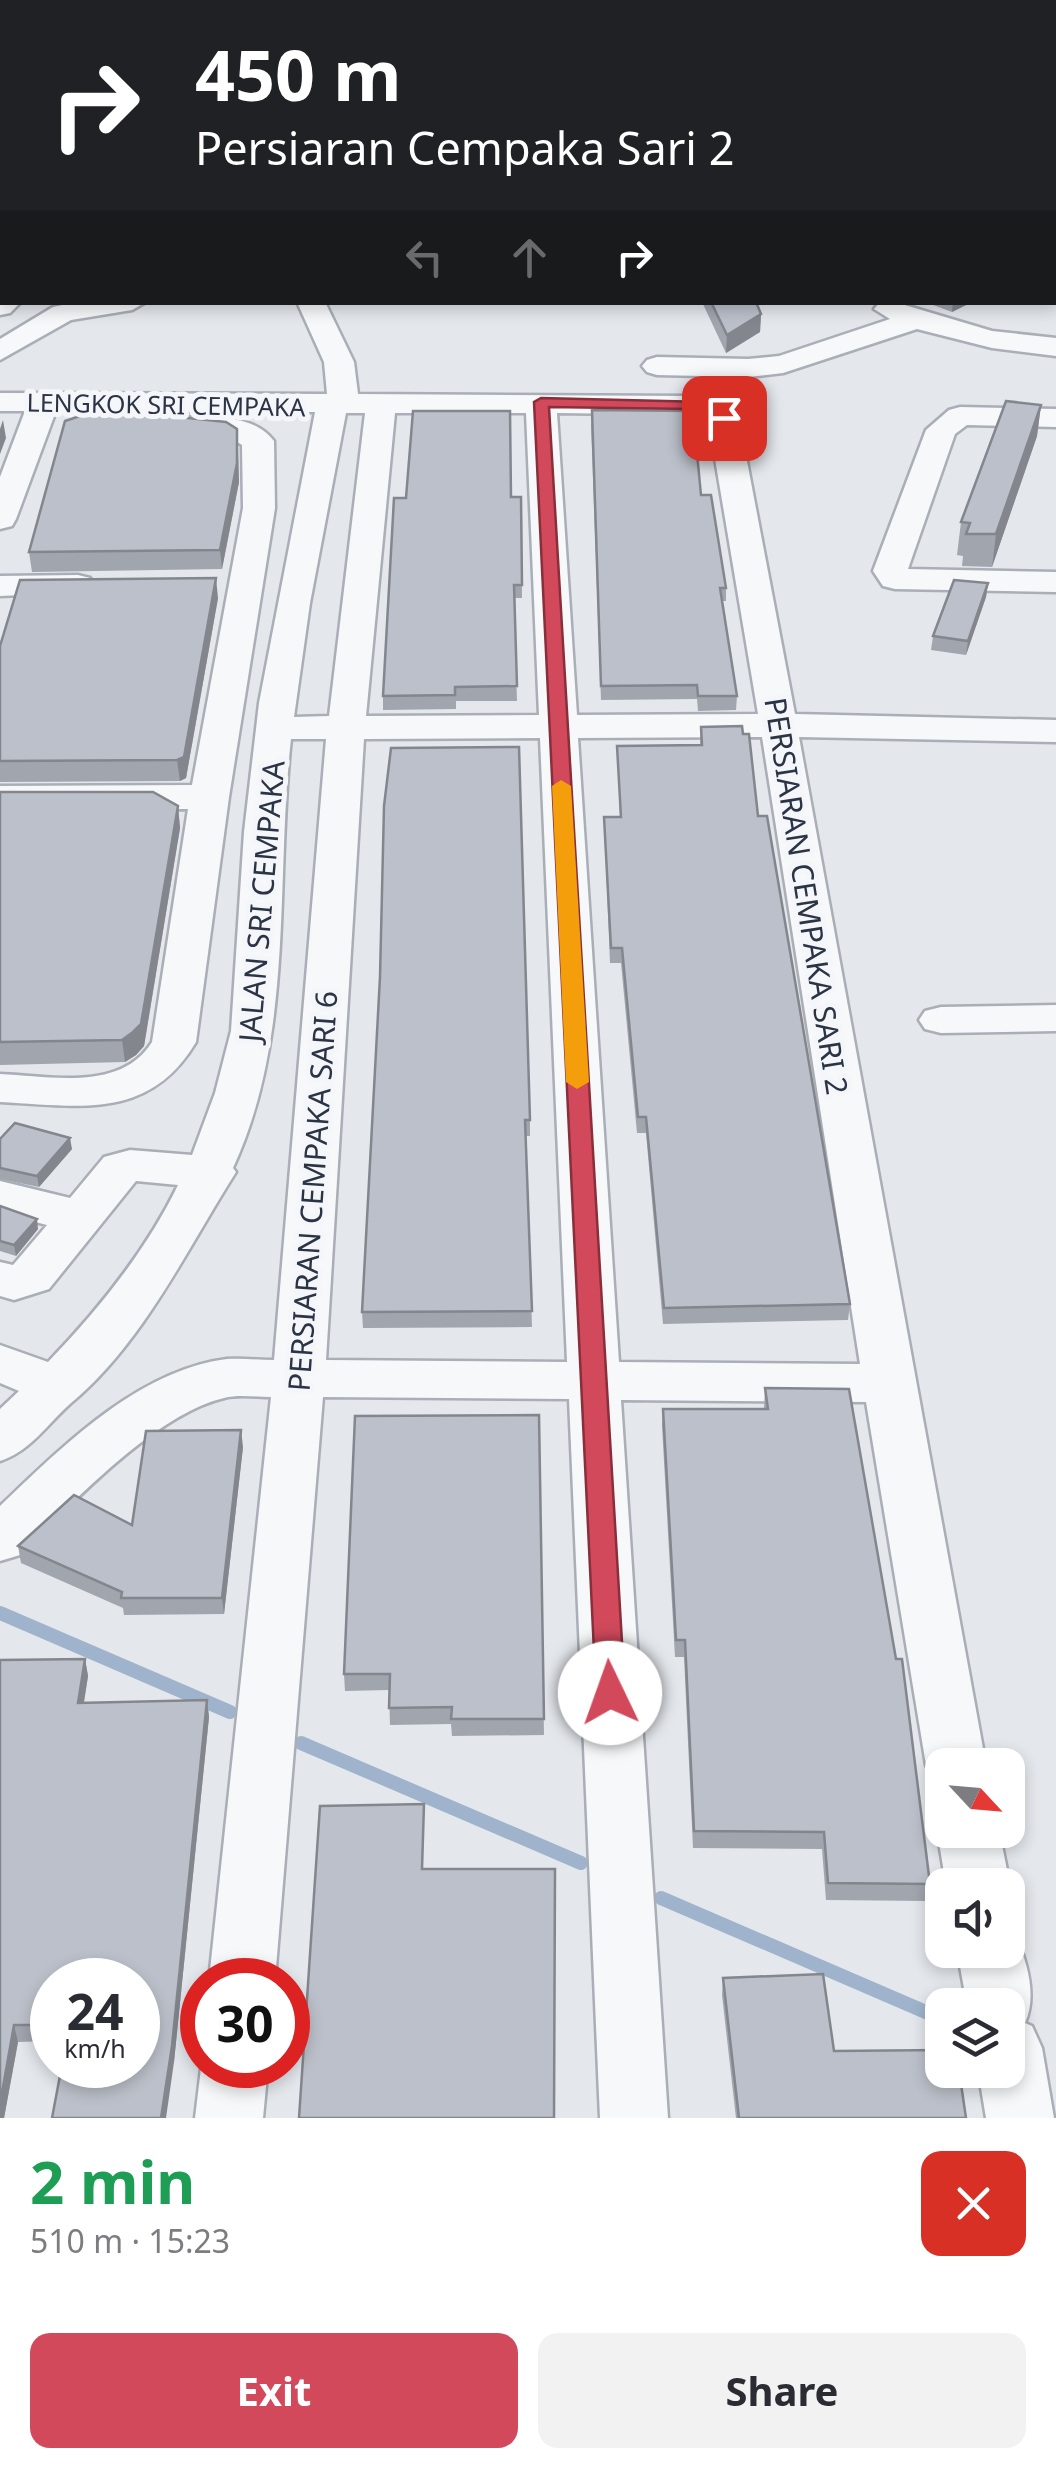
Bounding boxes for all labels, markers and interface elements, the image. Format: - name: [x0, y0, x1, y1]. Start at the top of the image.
- text: 450 m: [195, 26, 402, 122]
- icon: right: [30, 40, 160, 170]
- text: Persiaran Cempaka Sari 2: [195, 117, 734, 178]
- icon: left: [397, 230, 452, 285]
- icon: ahead: [502, 230, 557, 285]
- icon: right: [607, 230, 662, 285]
- pin: [682, 376, 767, 461]
- street label: LENGKOK SRI CEMPAKA: [26, 385, 306, 423]
- icon: arrive: [697, 391, 752, 446]
- street label: PERSIARAN CEMPAKA SARI 2: [755, 695, 859, 1097]
- street label: JALAN SRI CEMPAKA: [228, 758, 294, 1046]
- street label: PERSIARAN CEMPAKA SARI 6: [278, 989, 346, 1393]
- position arrow: [558, 1641, 662, 1745]
- north arrow: [925, 1748, 1025, 1848]
- map controls: [925, 1748, 1025, 2088]
- button: sound: [925, 1868, 1025, 1968]
- speed limit sign: 30: [180, 1958, 310, 2088]
- text: 24: [66, 1977, 124, 2045]
- button: layers: [925, 1988, 1025, 2088]
- text: km/h: [64, 2031, 126, 2065]
- text: 2 min: [30, 2140, 195, 2222]
- button: close: [921, 2151, 1026, 2256]
- text: 510 m · 15:23: [30, 2219, 230, 2262]
- button: Exit: [30, 2333, 518, 2448]
- button: Share: [538, 2333, 1026, 2448]

